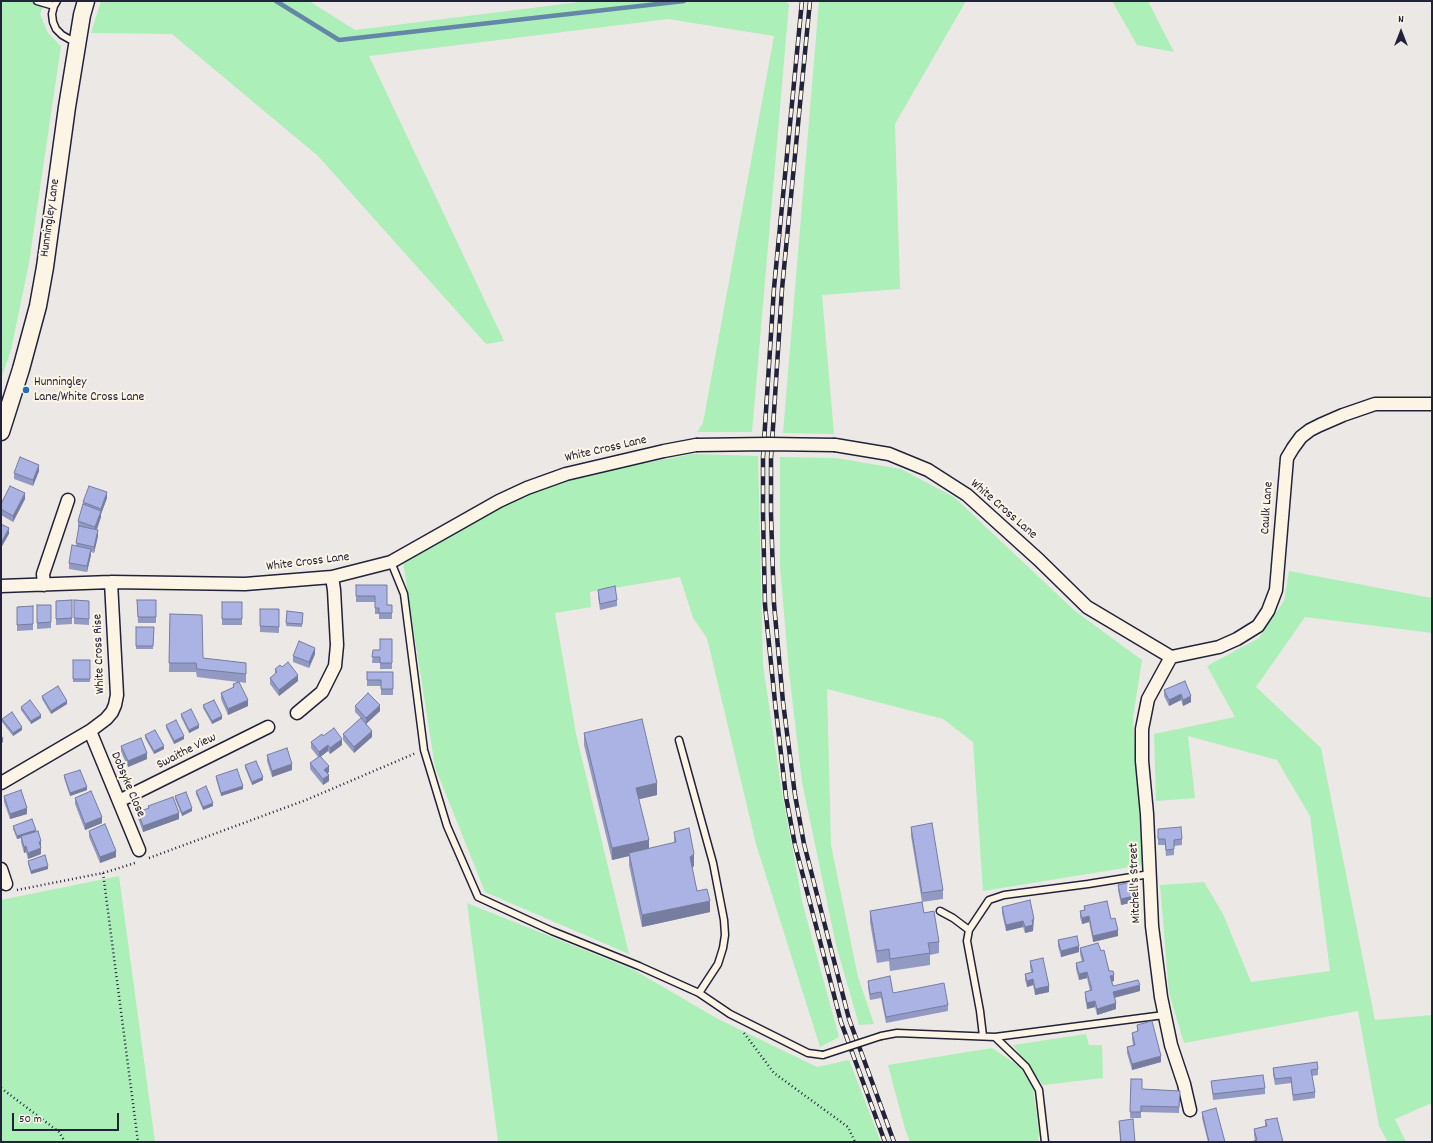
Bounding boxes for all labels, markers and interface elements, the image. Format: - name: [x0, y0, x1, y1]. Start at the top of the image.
- north arrow: [1381, 12, 1421, 52]
- text: N: [1398, 12, 1404, 28]
- street label: Hunningley Lane: [38, 178, 64, 258]
- place label: Hunningley Lane/White Cross Lane: [34, 375, 144, 406]
- marker: Hunningley Lane/White Cross Lane: [21, 385, 31, 395]
- street label: White Cross Lane: [564, 433, 648, 467]
- street label: White Cross Lane: [966, 477, 1040, 543]
- street label: Caulk Lane: [1258, 481, 1278, 535]
- street label: White Cross Lane: [266, 550, 350, 576]
- street label: White Cross Rise: [91, 614, 109, 694]
- street label: Swaithe View: [155, 730, 219, 774]
- street label: Dobsyke Close: [106, 750, 148, 820]
- street label: Mitchell's Street: [1127, 843, 1145, 923]
- scale bar: [14, 1105, 121, 1131]
- text: 50 m: [19, 1111, 42, 1128]

